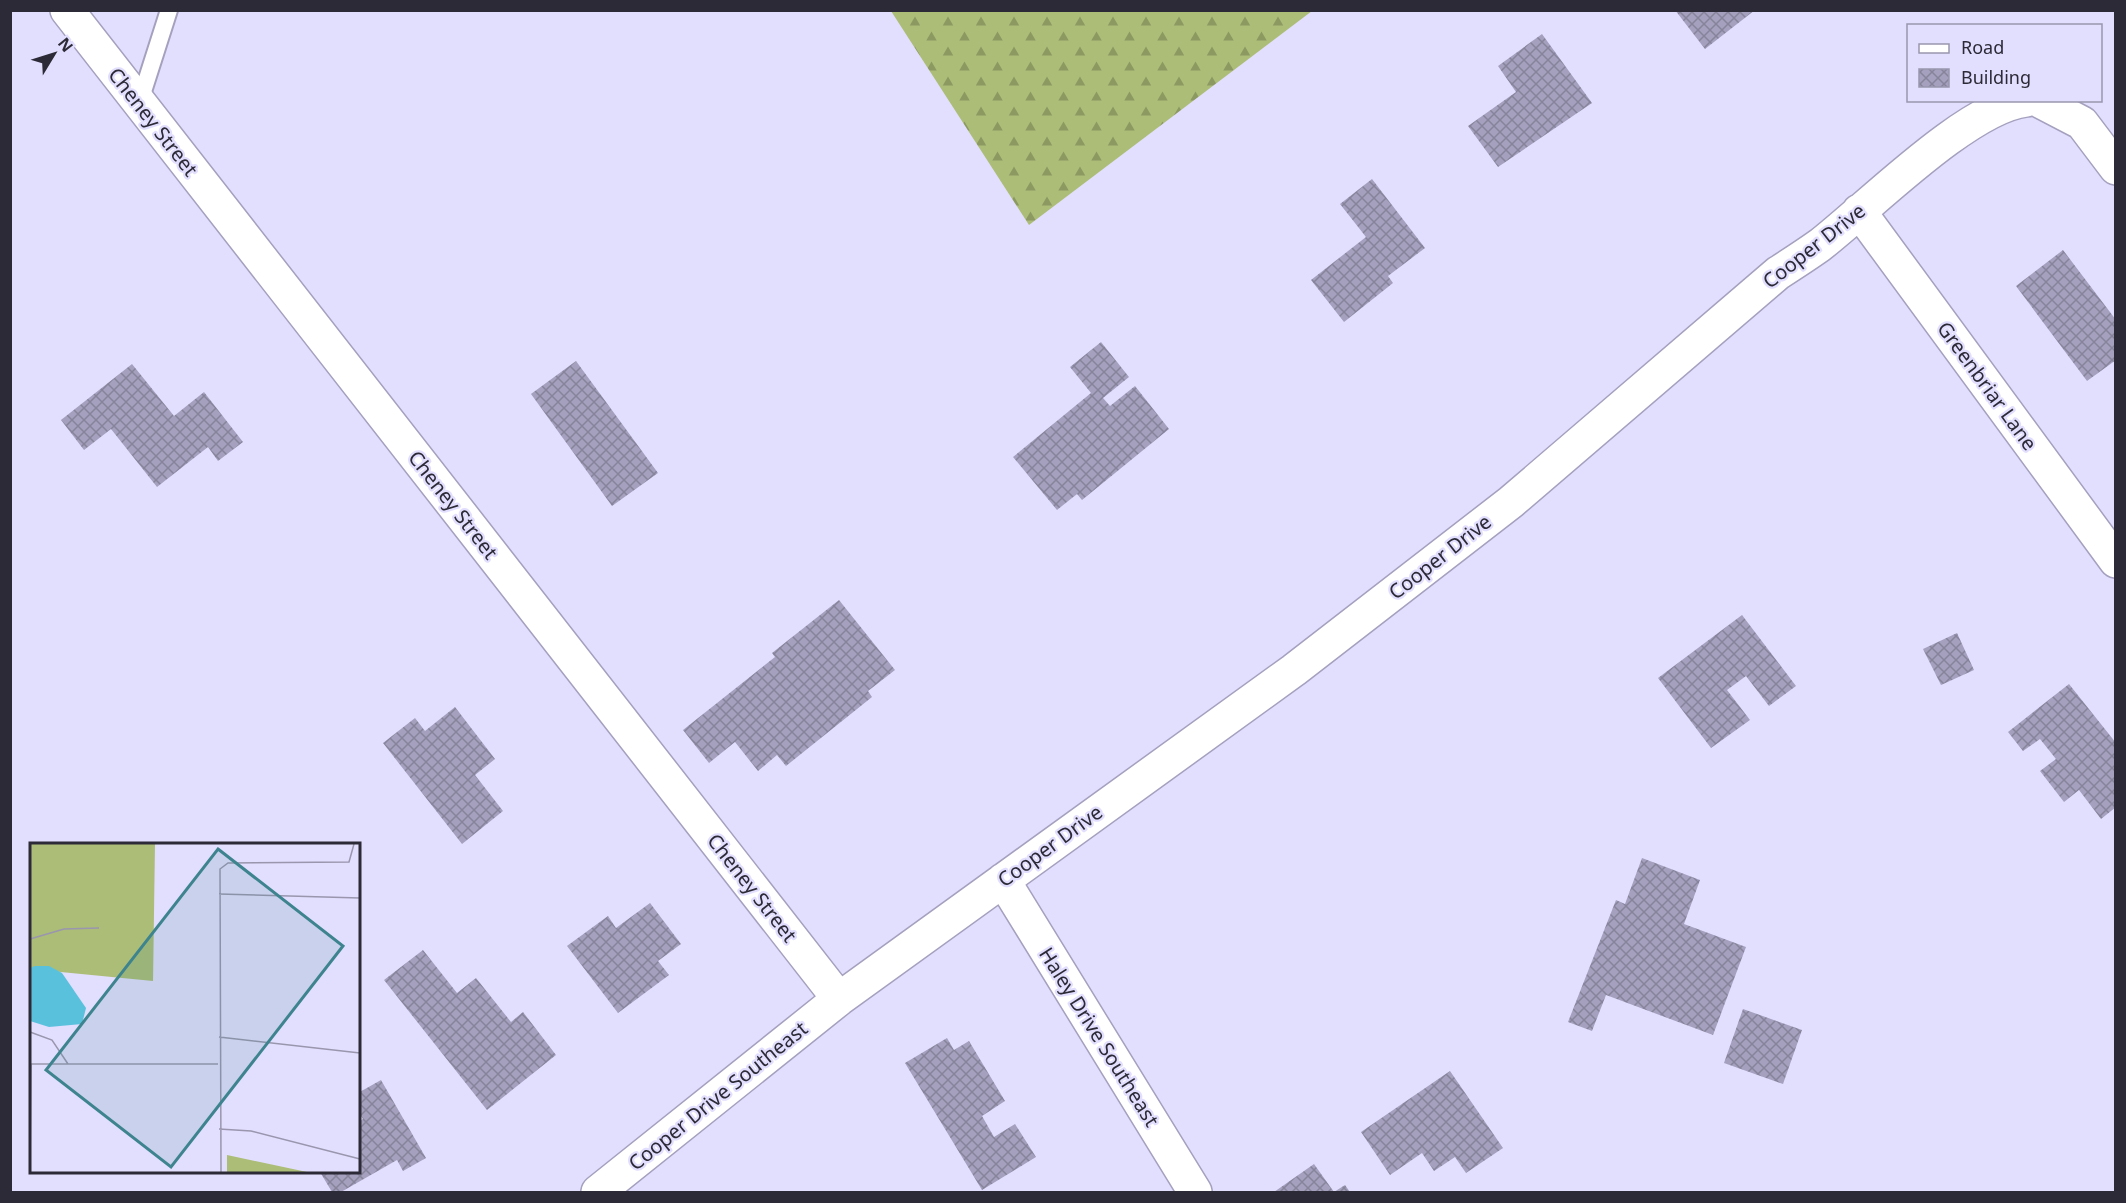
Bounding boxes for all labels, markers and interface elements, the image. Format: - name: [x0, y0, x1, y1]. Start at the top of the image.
- north arrow: [24, 24, 84, 84]
- legend: [1907, 24, 2102, 102]
- text: N: [53, 33, 78, 57]
- text: Road: [1961, 35, 2004, 59]
- street label: Cheney Street: [103, 62, 204, 182]
- text: Building: [1961, 65, 2031, 89]
- street label: Cooper Drive: [1757, 197, 1871, 294]
- street label: Greenbriar Lane: [1931, 316, 2043, 456]
- street label: Cheney Street: [403, 445, 504, 565]
- street label: Cooper Drive: [1383, 508, 1497, 605]
- street label: Cooper Drive: [992, 798, 1108, 893]
- street label: Cheney Street: [702, 828, 803, 948]
- inset map: [30, 843, 360, 1173]
- street label: Haley Drive Southeast: [1033, 942, 1166, 1131]
- street label: Cooper Drive Southeast: [623, 1015, 813, 1176]

